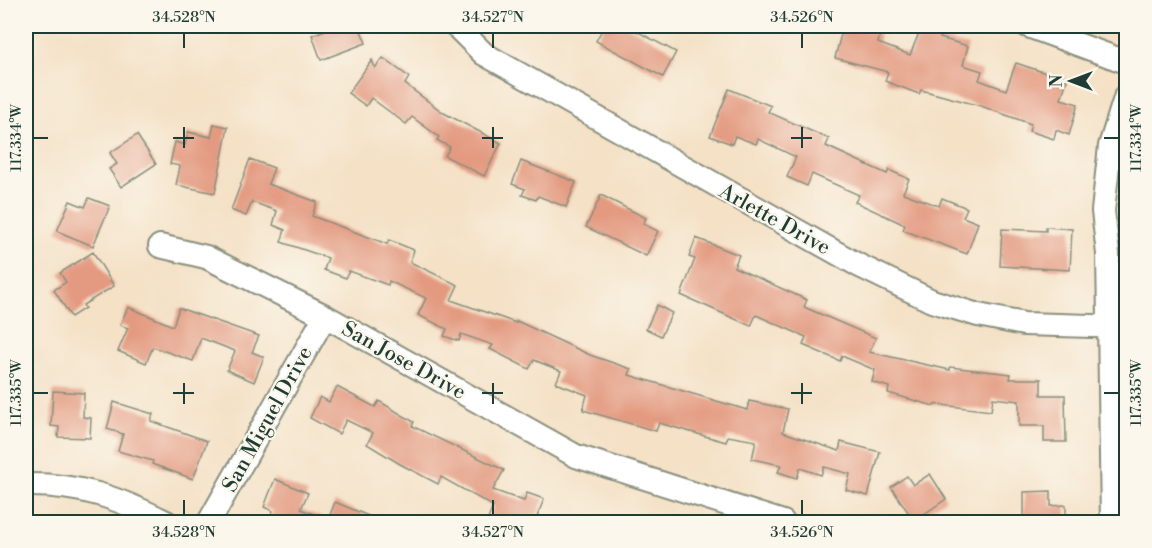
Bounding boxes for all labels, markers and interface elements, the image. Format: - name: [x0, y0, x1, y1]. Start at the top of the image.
- text: 34.528°N: [152, 8, 216, 27]
- text: 34.527°N: [462, 8, 524, 27]
- text: 34.526°N: [770, 8, 834, 27]
- north arrow: [1041, 51, 1101, 111]
- text: N: [1047, 74, 1067, 87]
- text: 117.334°W: [7, 104, 26, 172]
- text: 117.334°W: [1127, 104, 1146, 172]
- street label: Arlette Drive: [714, 178, 835, 261]
- street label: San Jose Drive: [337, 316, 470, 406]
- street label: San Miguel Drive: [217, 342, 319, 497]
- text: 117.335°W: [7, 359, 26, 427]
- text: 117.335°W: [1127, 359, 1146, 427]
- text: 34.528°N: [152, 523, 216, 542]
- text: 34.527°N: [462, 523, 524, 542]
- text: 34.526°N: [770, 523, 834, 542]

